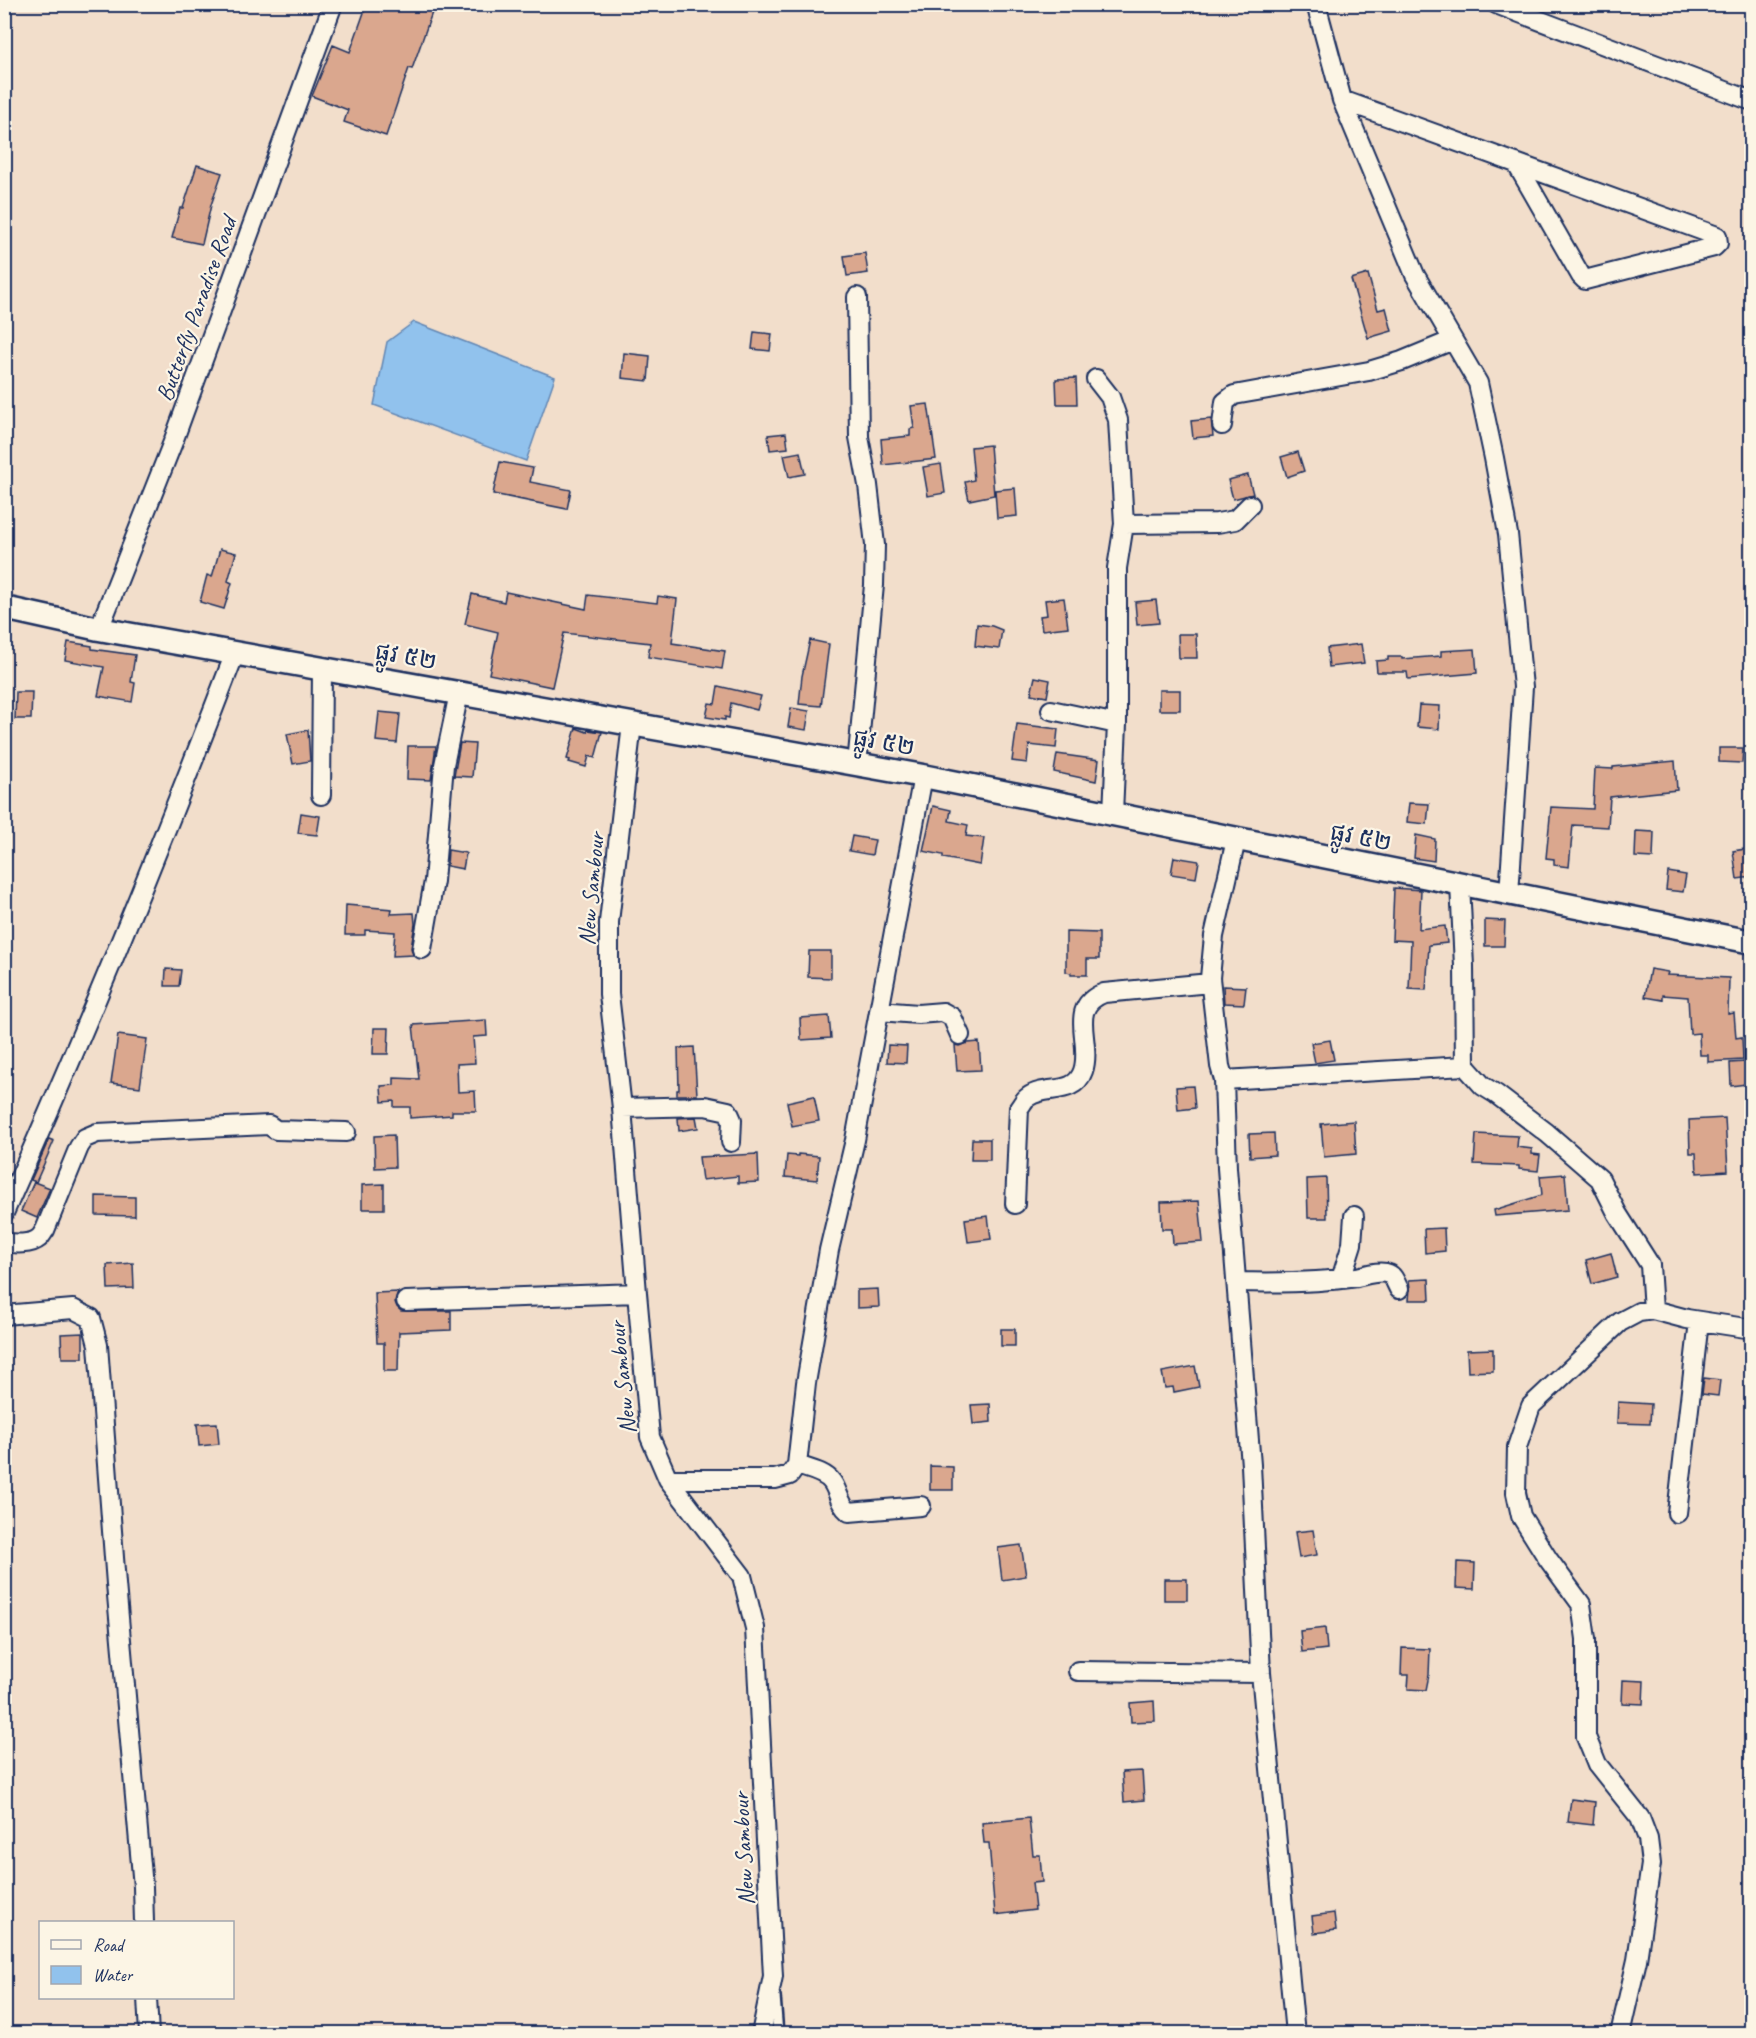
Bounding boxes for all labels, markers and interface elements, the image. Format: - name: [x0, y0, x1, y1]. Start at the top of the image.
- street label: Butterfly Paradise Road: [149, 209, 244, 405]
- street label: ផ្លូវ ៥២: [372, 636, 439, 683]
- street label: ផ្លូវ ៥២: [850, 722, 917, 769]
- street label: ផ្លូវ ៥២: [1326, 816, 1394, 865]
- street label: New Sambour: [571, 829, 611, 947]
- street label: New Sambour: [601, 1318, 643, 1436]
- street label: New Sambour: [725, 1789, 761, 1906]
- legend: [39, 1921, 234, 1999]
- text: Road: [93, 1934, 126, 1956]
- text: Water: [93, 1964, 134, 1986]

